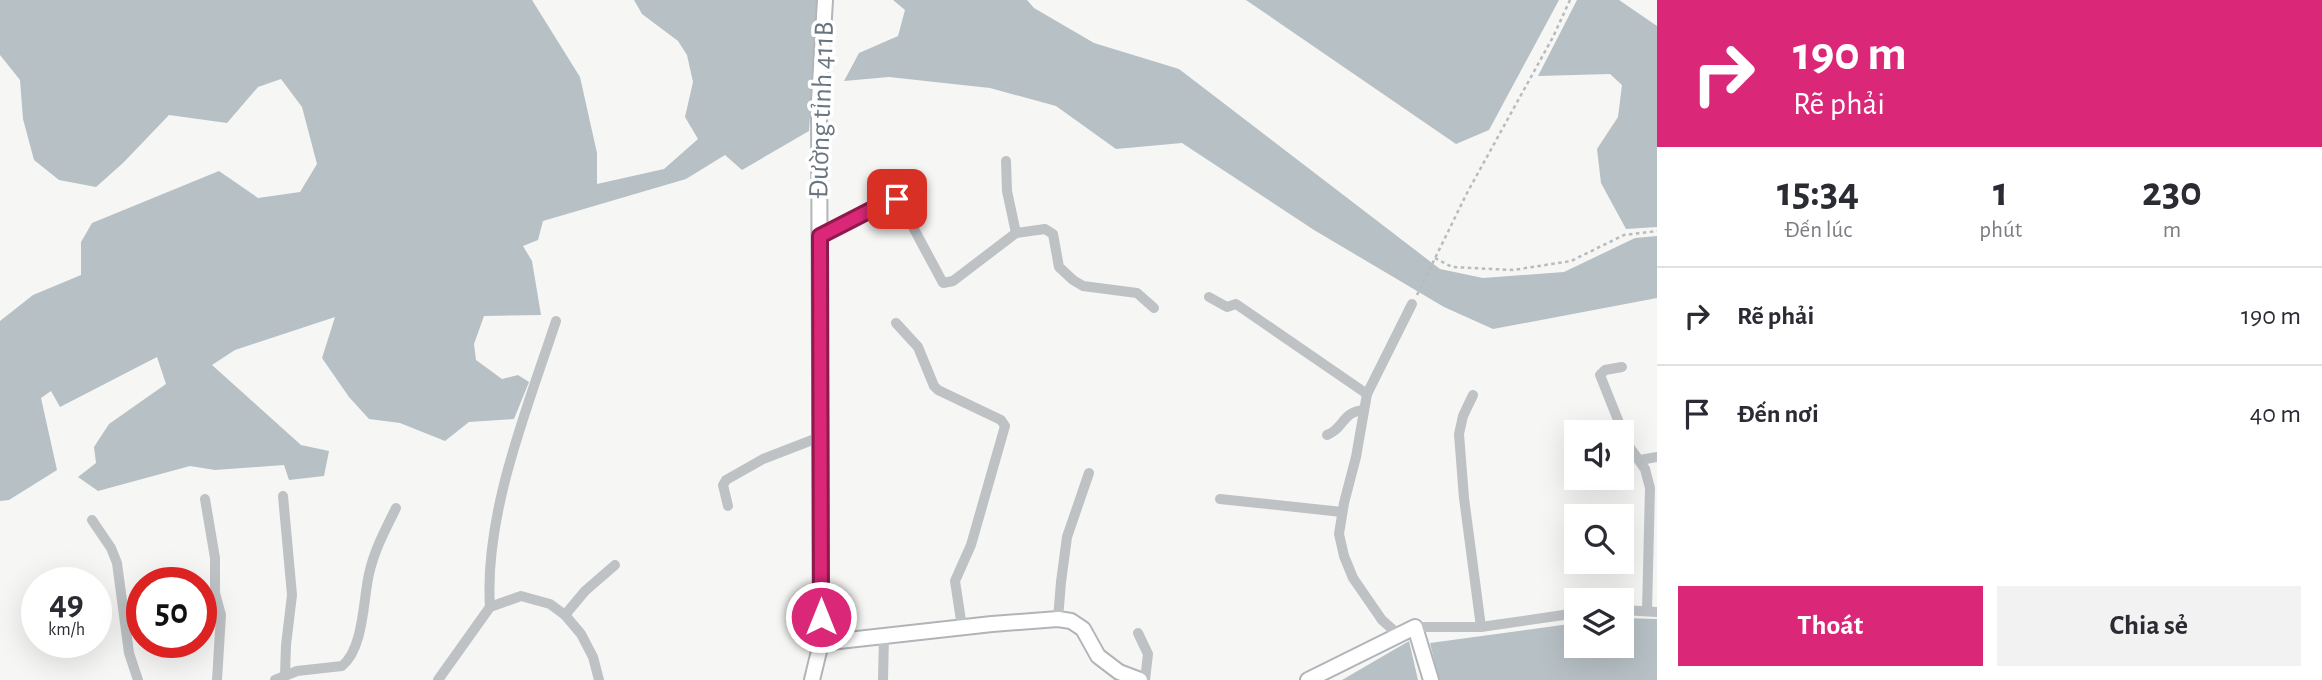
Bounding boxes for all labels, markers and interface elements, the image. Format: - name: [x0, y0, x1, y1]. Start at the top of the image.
- street label: Đường tỉnh 411B: [805, 21, 839, 199]
- icon: right: [1678, 28, 1769, 119]
- text: 190 m: [1793, 30, 1907, 79]
- text: Rẽ phải: [1793, 88, 1885, 120]
- pin: [867, 169, 927, 229]
- text: 15:34: [1777, 171, 1859, 213]
- text: 1: [1993, 171, 2008, 213]
- text: 230: [2142, 171, 2202, 213]
- icon: arrive: [878, 180, 916, 218]
- text: Đến lúc: [1784, 219, 1852, 242]
- text: phút: [1979, 219, 2022, 242]
- text: m: [2163, 219, 2181, 242]
- icon: right: [1678, 297, 1716, 335]
- text: Rẽ phải: [1737, 303, 1814, 329]
- text: 190 m: [2241, 303, 2301, 329]
- icon: arrive: [1678, 395, 1716, 433]
- text: Đến nơi: [1737, 401, 1819, 427]
- text: 40 m: [2250, 401, 2301, 427]
- map controls: [1564, 420, 1634, 658]
- button: sound: [1564, 420, 1634, 490]
- button: search: [1564, 504, 1634, 574]
- speed limit sign: 50: [126, 567, 217, 658]
- position arrow: [784, 580, 858, 654]
- text: 49: [49, 586, 84, 621]
- button: Thoát: [1678, 586, 1983, 666]
- button: Chia sẻ: [1997, 586, 2301, 666]
- button: layers: [1564, 588, 1634, 658]
- text: km/h: [48, 621, 85, 639]

